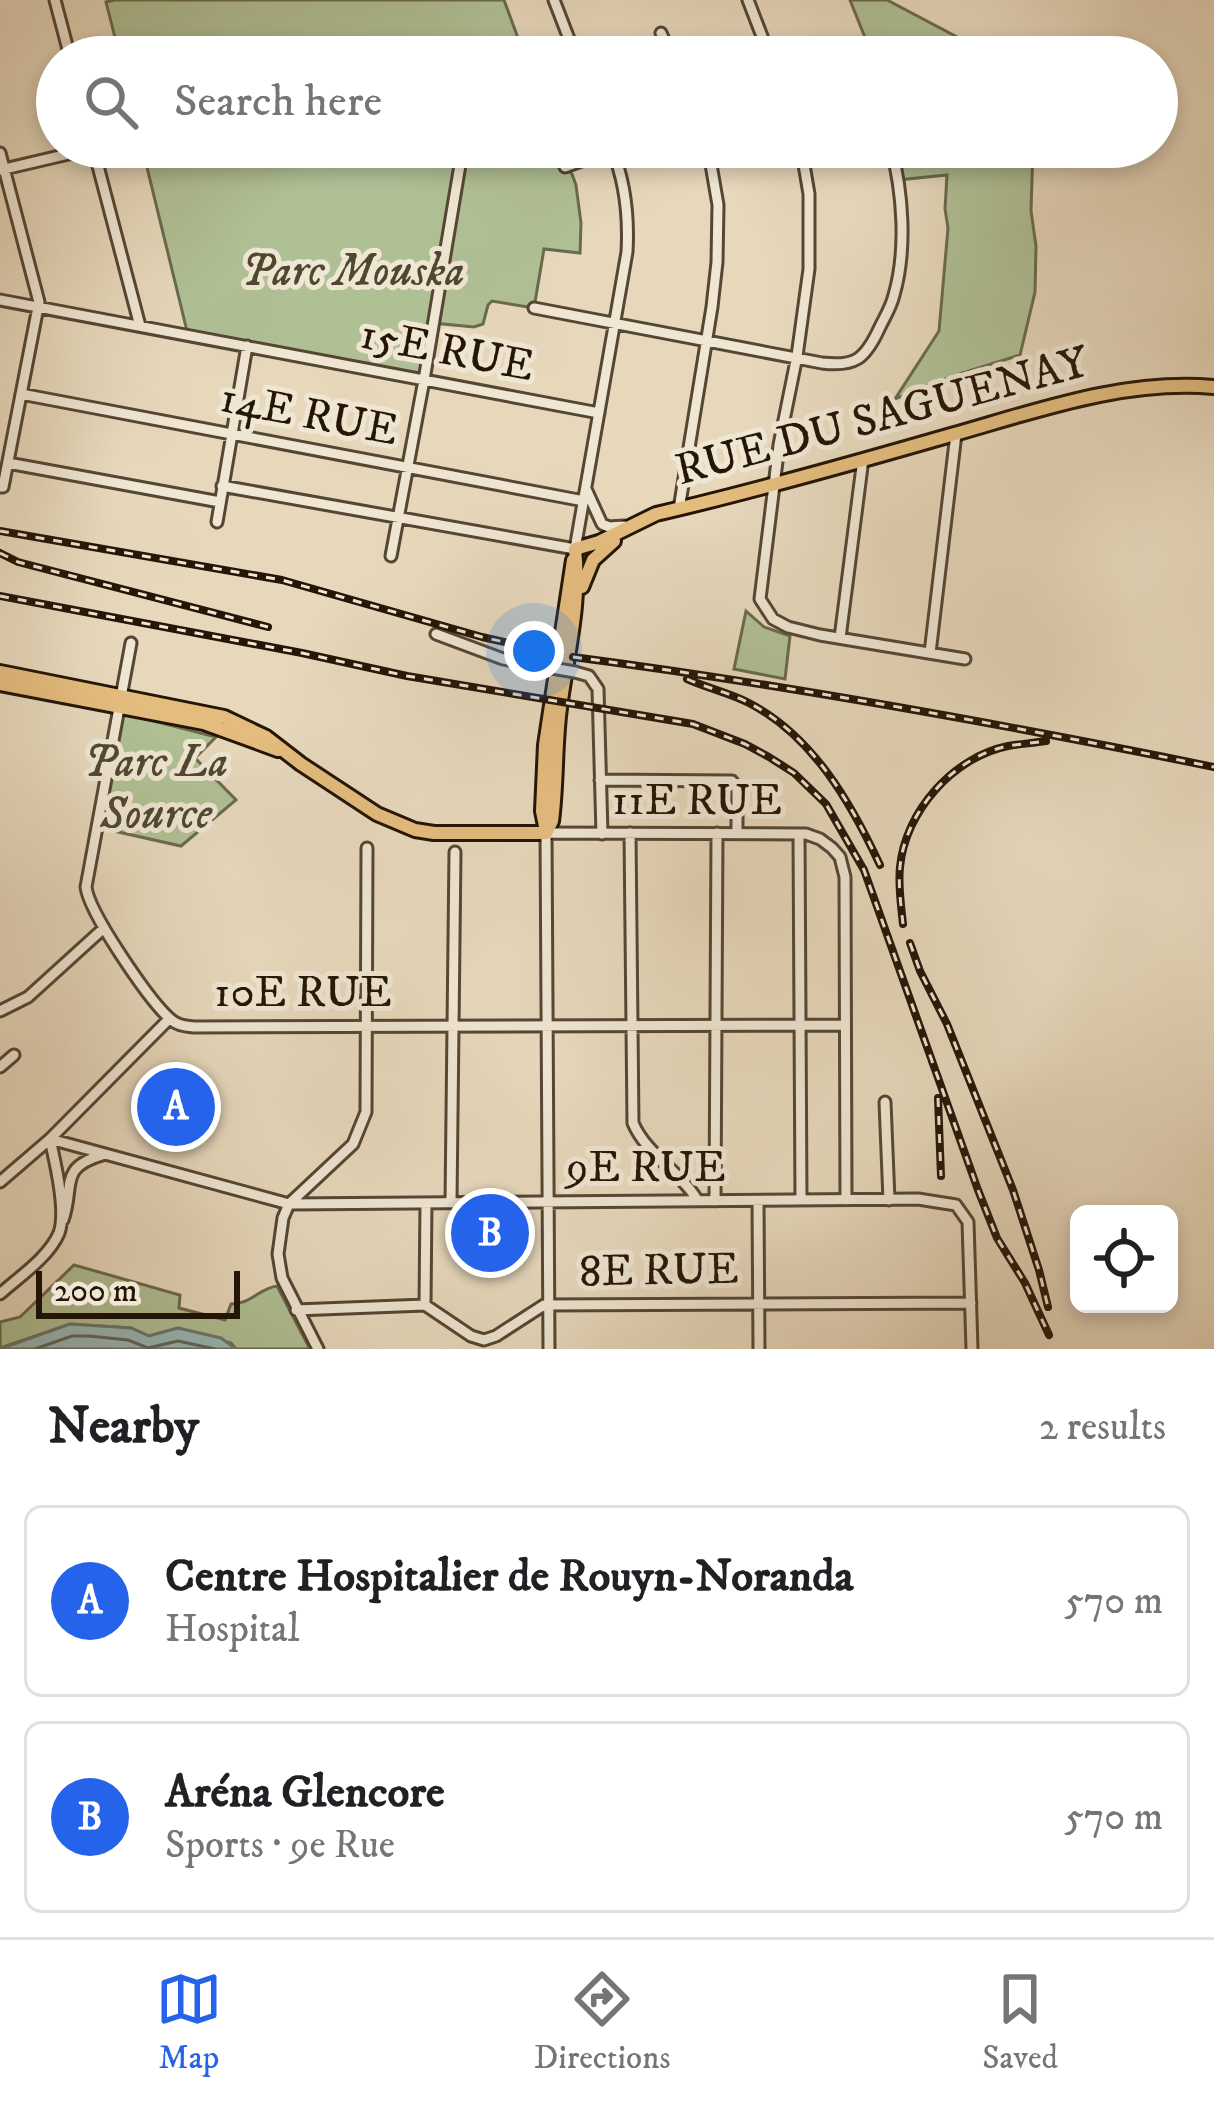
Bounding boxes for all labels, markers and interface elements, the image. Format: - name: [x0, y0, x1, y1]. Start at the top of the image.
- search box: [36, 36, 1178, 168]
- icon: search: [78, 69, 144, 135]
- text: Search here: [174, 74, 382, 130]
- park label: Parc Mouska: [241, 244, 465, 300]
- street label: 15E RUE: [355, 307, 539, 395]
- street label: RUE DU SAGUENAY: [669, 335, 1095, 499]
- street label: 14E RUE: [215, 370, 403, 460]
- your location: [504, 621, 564, 681]
- park label: Parc La Source: [84, 735, 228, 843]
- street label: 11E RUE: [612, 773, 782, 829]
- street label: 10E RUE: [214, 965, 392, 1021]
- pin: A: [137, 1062, 215, 1152]
- street label: 9E RUE: [564, 1140, 726, 1196]
- pin: B: [451, 1188, 529, 1278]
- map controls: [1070, 1205, 1178, 1313]
- button: locate: [1070, 1205, 1178, 1313]
- street label: 8E RUE: [579, 1242, 739, 1300]
- scale bar: [36, 1265, 240, 1318]
- text: 200 m: [54, 1271, 138, 1312]
- text: Nearby: [48, 1395, 199, 1459]
- text: 2 results: [1039, 1403, 1166, 1452]
- text: Centre Hospitalier de Rouyn-Noranda: [165, 1549, 854, 1605]
- text: A: [78, 1577, 102, 1626]
- text: 570 m: [1064, 1577, 1163, 1626]
- text: Hospital: [165, 1605, 299, 1654]
- text: Aréna Glencore: [165, 1765, 445, 1821]
- text: B: [78, 1793, 102, 1842]
- text: 570 m: [1064, 1793, 1163, 1842]
- text: Sports · 9e Rue: [165, 1821, 395, 1870]
- tab: Map: [156, 1966, 222, 2079]
- tab: Directions: [534, 1966, 670, 2079]
- tab: Saved: [982, 1966, 1058, 2079]

